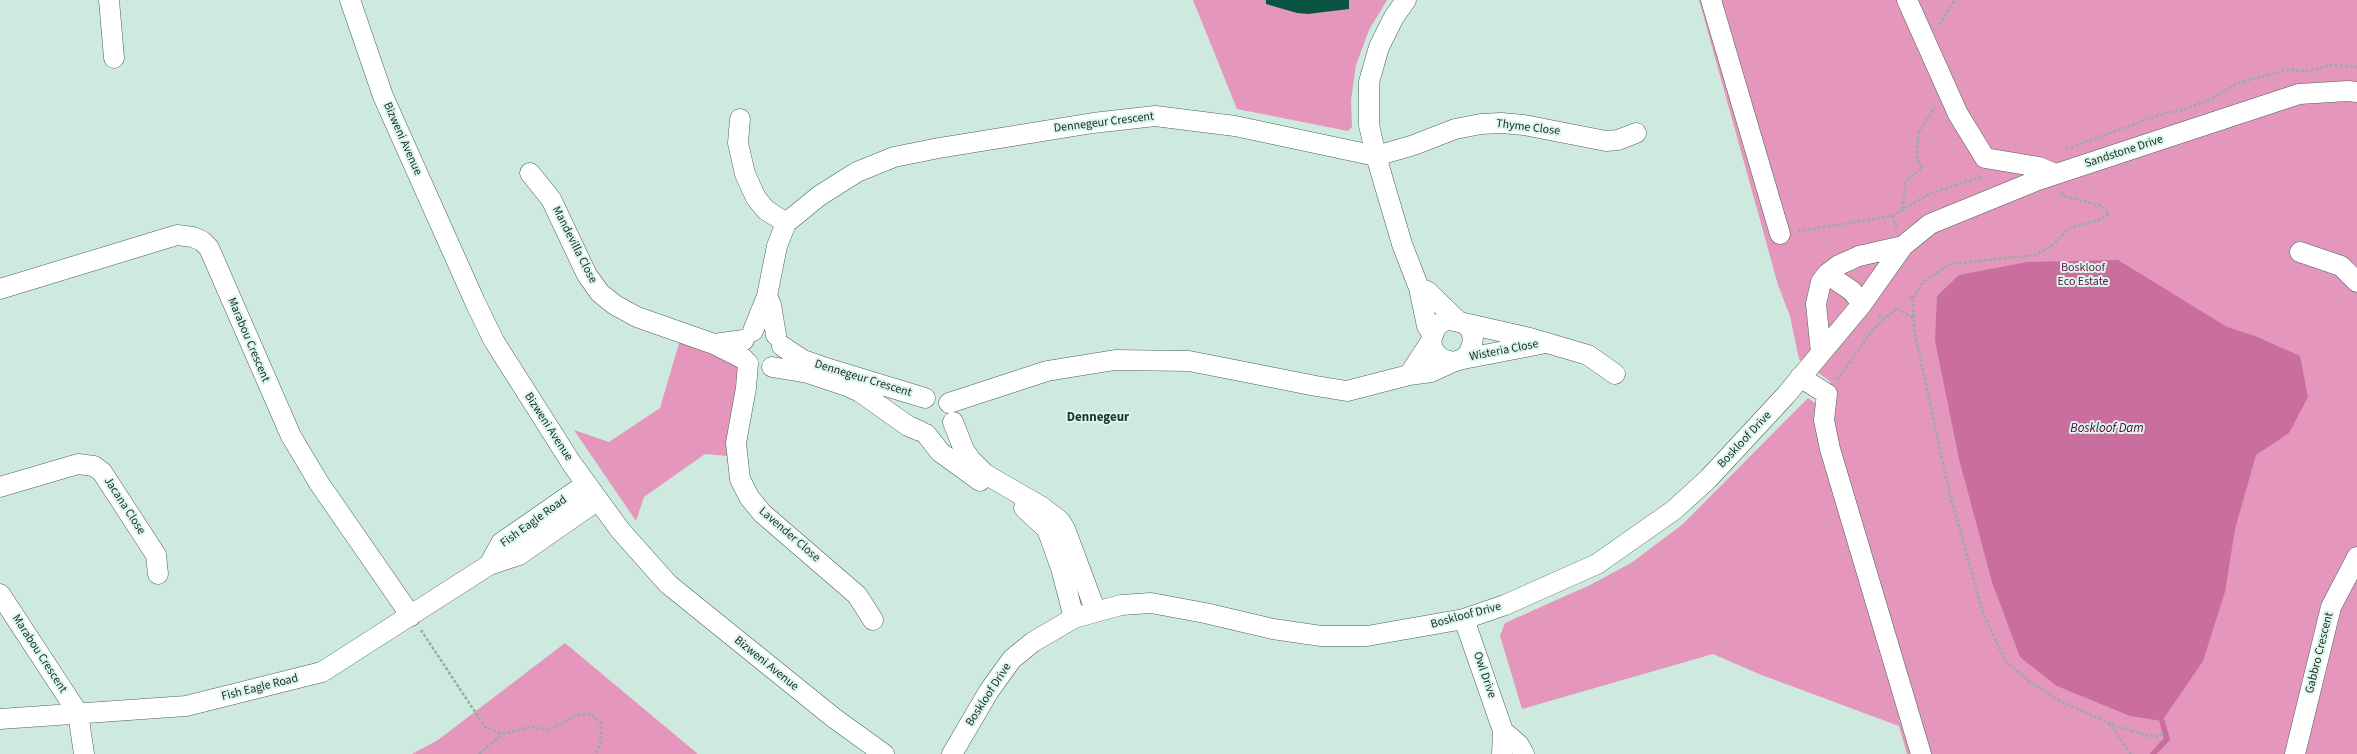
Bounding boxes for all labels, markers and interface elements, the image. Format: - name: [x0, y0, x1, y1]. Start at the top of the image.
- street label: Bizweni Avenue: [379, 100, 425, 178]
- street label: Dennegeur Crescent: [1053, 110, 1155, 136]
- street label: Thyme Close: [1495, 117, 1561, 139]
- street label: Sandstone Drive: [2083, 133, 2165, 171]
- street label: Mandevilla Close: [548, 204, 600, 286]
- park label: Boskloof Eco Estate: [2058, 261, 2108, 289]
- street label: Marabou Crescent: [224, 296, 272, 384]
- street label: Wisteria Close: [1468, 337, 1540, 365]
- street label: Dennegeur Crescent: [813, 357, 913, 401]
- street label: Bizweni Avenue: [521, 390, 575, 464]
- street label: Boskloof Drive: [1715, 409, 1775, 471]
- district label: Dennegeur: [1067, 410, 1129, 426]
- water label: Boskloof Dam: [2070, 421, 2144, 437]
- street label: Jacana Close: [100, 475, 148, 537]
- street label: Fish Eagle Road: [498, 493, 570, 551]
- street label: Lavender Close: [755, 504, 823, 566]
- street label: Boskloof Drive: [1429, 600, 1503, 632]
- street label: Gabbro Crescent: [2303, 611, 2337, 695]
- street label: Marabou Crescent: [8, 612, 70, 696]
- street label: Bizweni Avenue: [731, 634, 801, 694]
- street label: Owl Drive: [1469, 650, 1499, 700]
- street label: Boskloof Drive: [963, 661, 1015, 729]
- street label: Fish Eagle Road: [220, 672, 300, 704]

